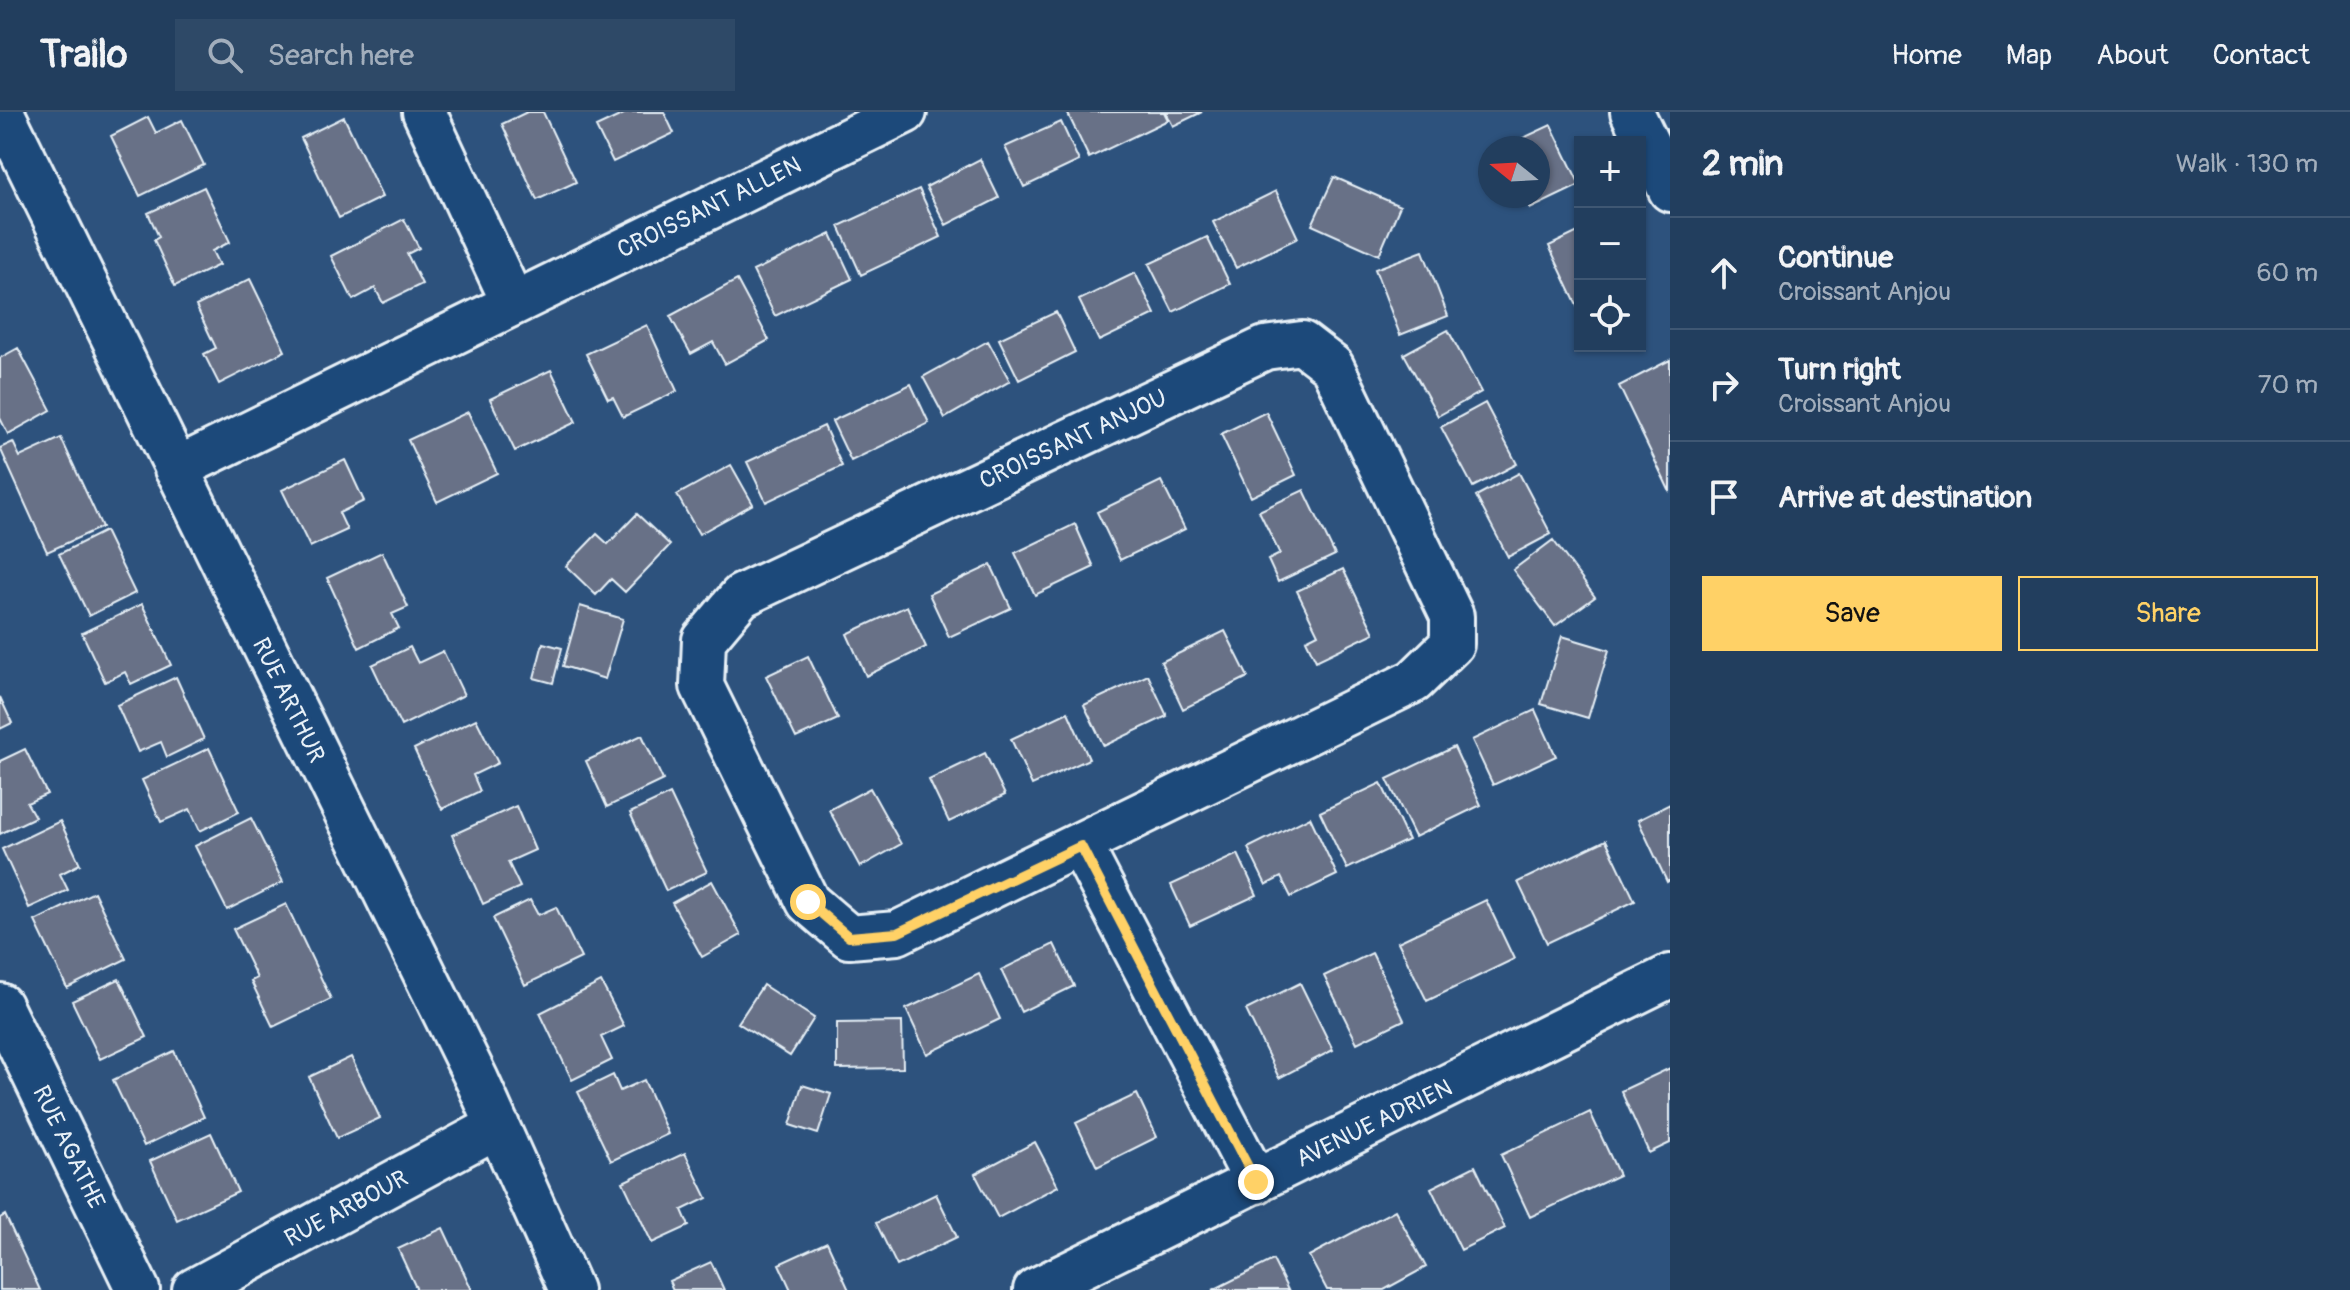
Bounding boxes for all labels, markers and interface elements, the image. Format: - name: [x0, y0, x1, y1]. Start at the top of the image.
- search box: [175, 19, 735, 91]
- text: Trailo: [40, 31, 127, 79]
- icon: search: [203, 33, 247, 77]
- text: Search here: [267, 37, 414, 74]
- text: Home: [1891, 38, 1962, 73]
- text: Map: [2006, 38, 2052, 73]
- text: About: [2096, 38, 2169, 73]
- text: Contact: [2213, 38, 2310, 73]
- north arrow: [1478, 136, 1550, 208]
- map controls: [1574, 136, 1646, 352]
- button: +: [1574, 136, 1646, 208]
- text: 2 min: [1702, 143, 1784, 186]
- text: Walk · 130 m: [2176, 148, 2318, 180]
- street label: CROISSANT ALLEN: [613, 150, 806, 265]
- button: −: [1574, 208, 1646, 280]
- text: Continue: [1778, 239, 1893, 276]
- icon: ahead: [1702, 251, 1746, 295]
- text: 60 m: [2256, 257, 2318, 289]
- text: Croissant Anjou: [1778, 276, 1951, 308]
- button: locate: [1574, 280, 1646, 352]
- text: Turn right: [1778, 351, 1901, 388]
- icon: right: [1702, 363, 1746, 407]
- text: 70 m: [2258, 369, 2318, 401]
- street label: CROISSANT ANJOU: [975, 383, 1172, 496]
- text: Croissant Anjou: [1778, 388, 1951, 420]
- icon: arrive: [1702, 475, 1746, 519]
- text: Arrive at destination: [1778, 479, 2032, 516]
- button: Save: [1702, 576, 2002, 651]
- button: Share: [2018, 576, 2318, 651]
- street label: RUE ARTHUR: [246, 633, 331, 767]
- route start: [790, 884, 826, 920]
- street label: AVENUE ADRIEN: [1291, 1073, 1457, 1174]
- street label: RUE AGATHE: [26, 1081, 111, 1214]
- street label: RUE ARBOUR: [280, 1164, 413, 1253]
- route end: [1238, 1164, 1274, 1200]

